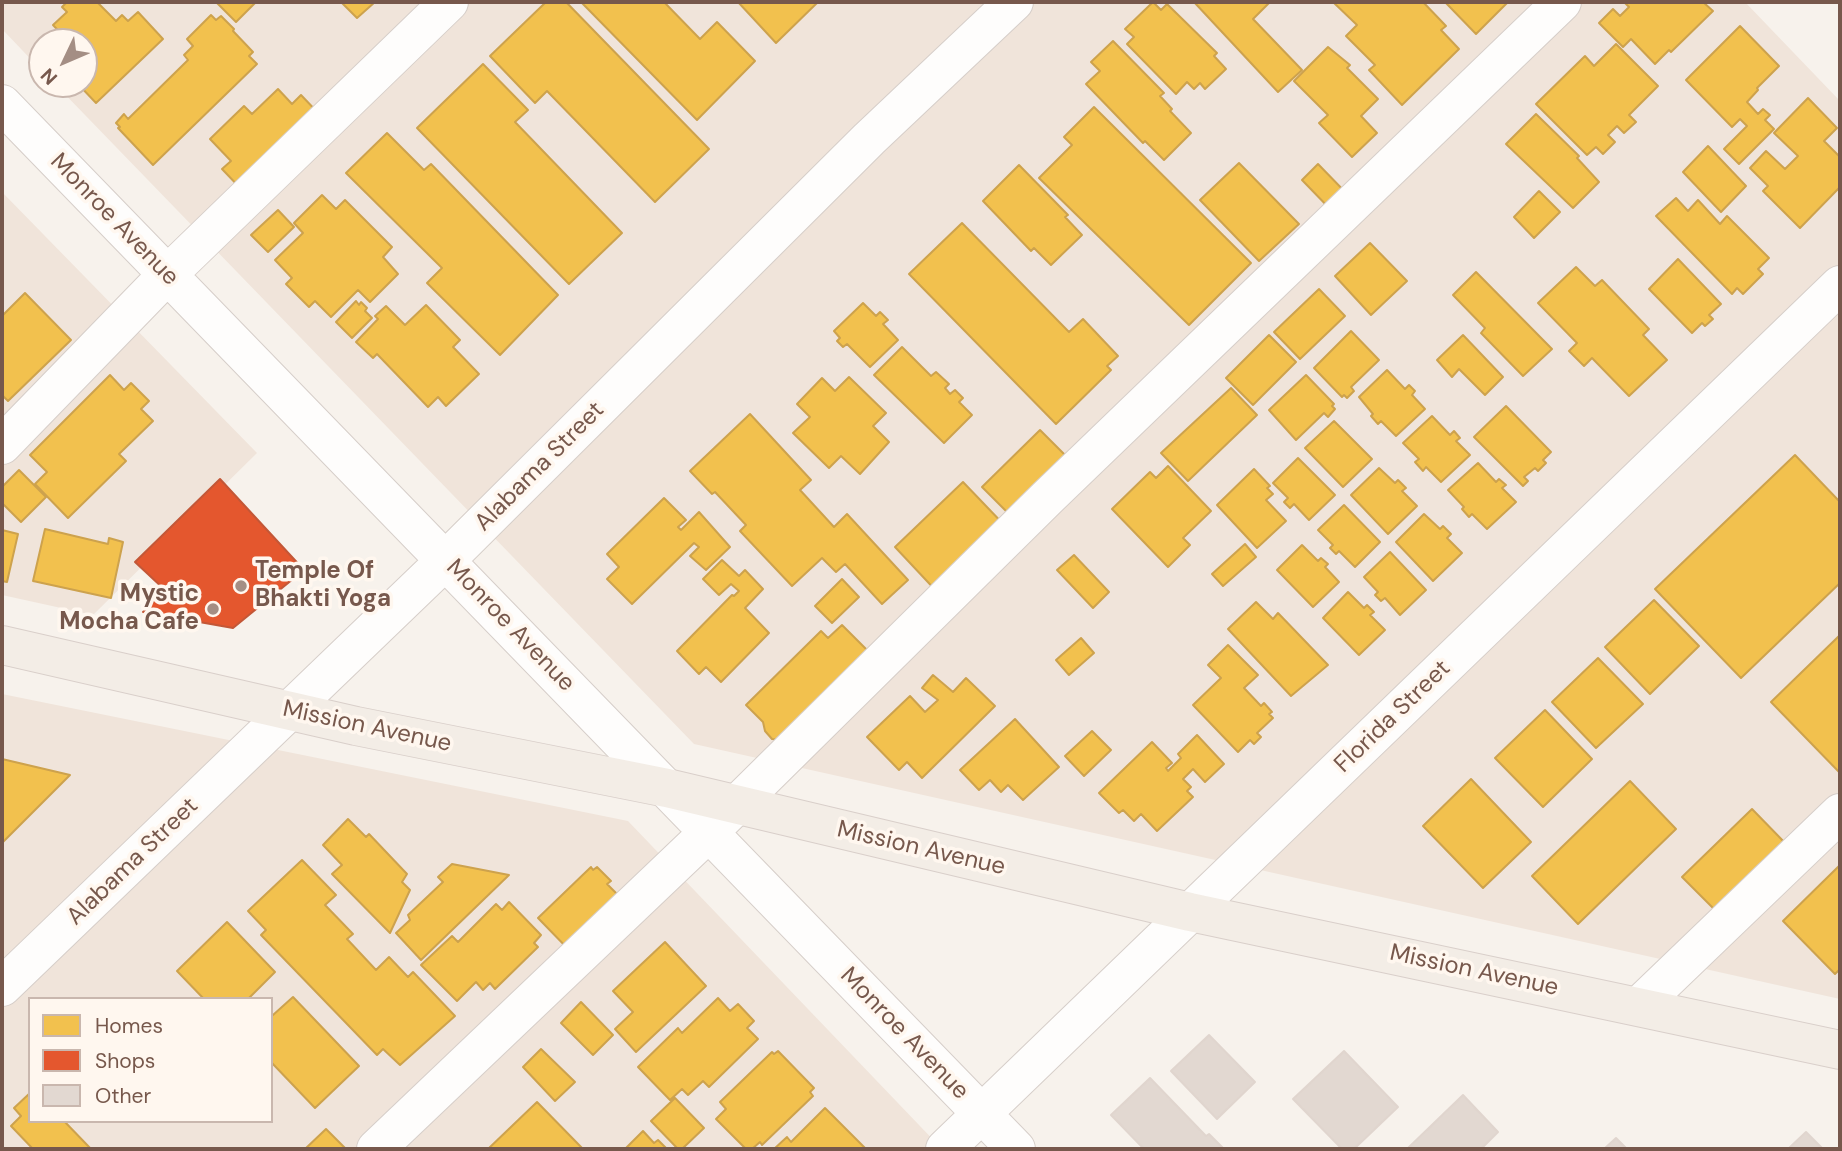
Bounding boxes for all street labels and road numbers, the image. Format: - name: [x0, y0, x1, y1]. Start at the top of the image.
- street label: Monroe Avenue: [44, 148, 184, 292]
- street label: Alabama Street: [469, 396, 611, 538]
- street label: Monroe Avenue: [440, 554, 580, 698]
- street label: Florida Street: [1329, 655, 1457, 779]
- street label: Mission Avenue: [280, 695, 454, 759]
- street label: Alabama Street: [61, 792, 205, 932]
- street label: Mission Avenue: [834, 816, 1008, 882]
- street label: Mission Avenue: [1387, 939, 1561, 1003]
- street label: Monroe Avenue: [834, 962, 974, 1106]

